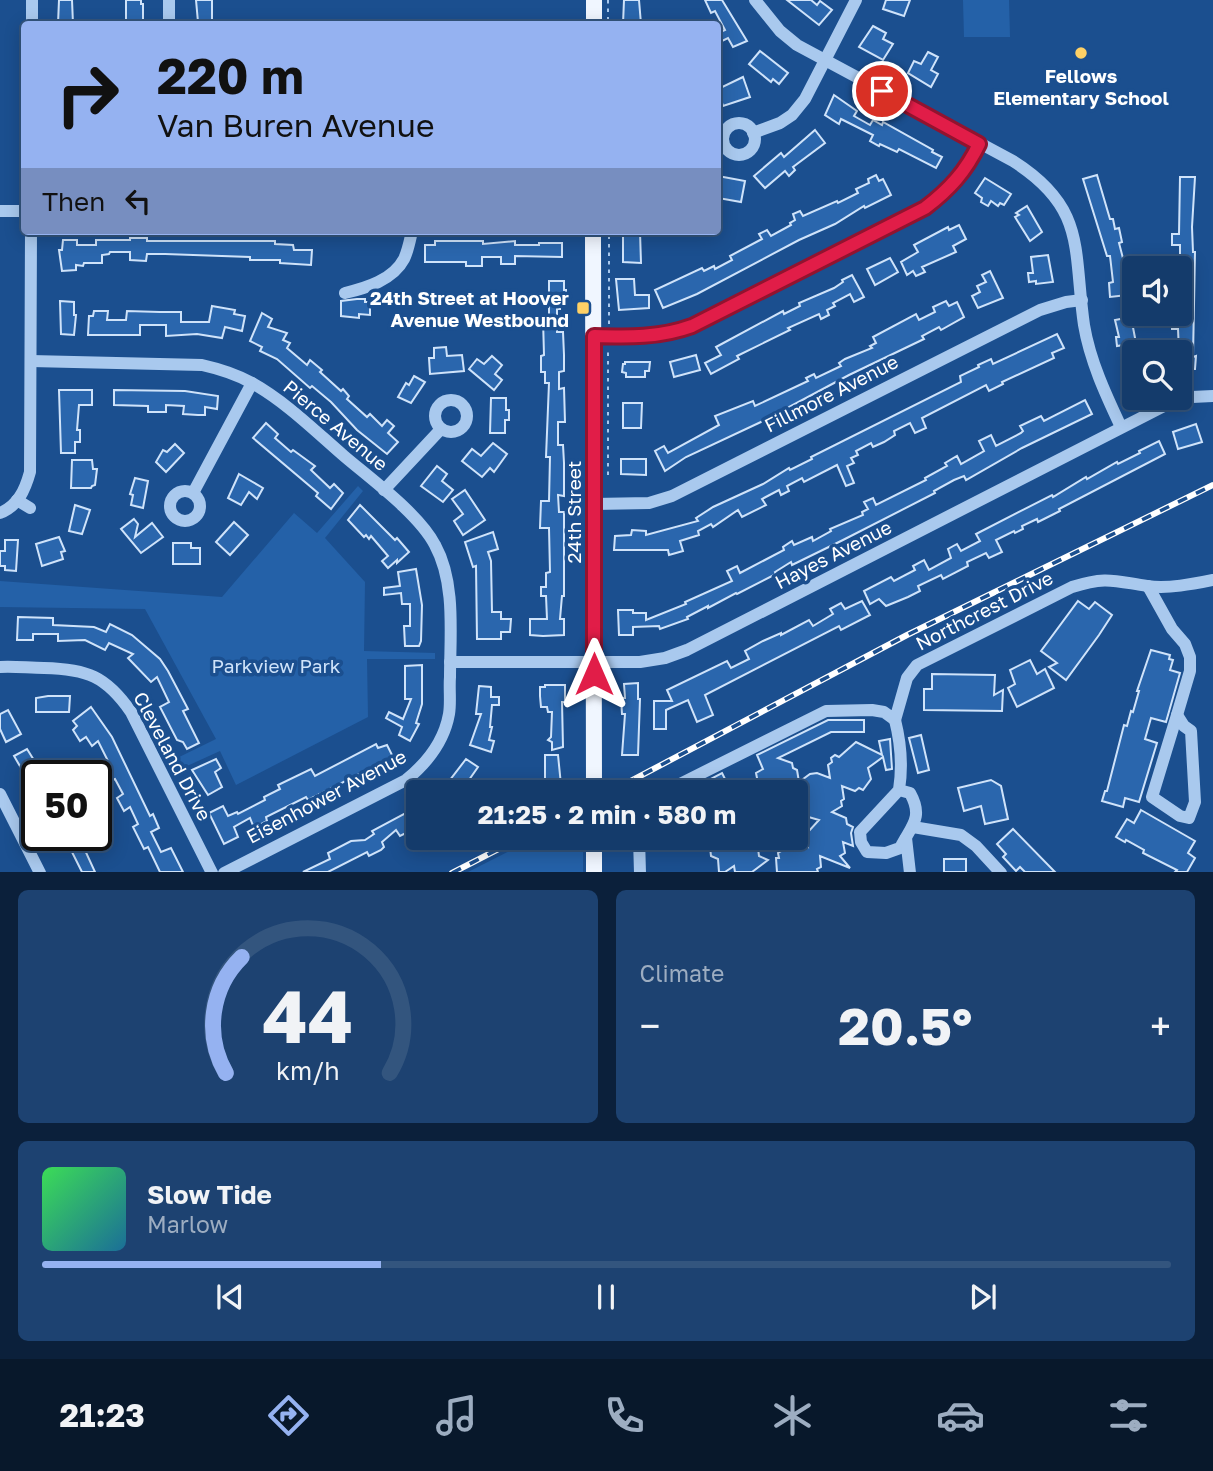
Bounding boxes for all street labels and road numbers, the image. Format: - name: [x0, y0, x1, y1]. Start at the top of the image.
- street label: Fillmore Avenue: [760, 349, 902, 437]
- street label: Pierce Avenue: [279, 375, 393, 475]
- street label: 24th Street: [562, 461, 585, 563]
- street label: Hayes Avenue: [771, 515, 895, 593]
- street label: Northcrest Drive: [912, 565, 1056, 655]
- street label: Cleveland Drive: [129, 688, 217, 824]
- street label: Eisenhower Avenue: [242, 744, 410, 848]

